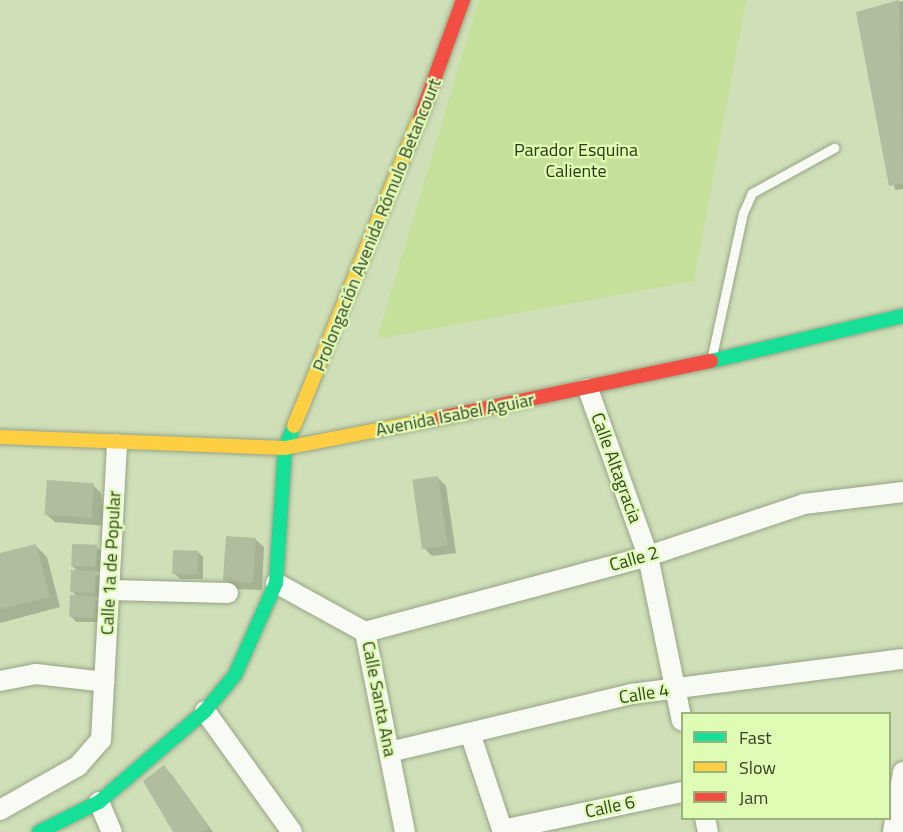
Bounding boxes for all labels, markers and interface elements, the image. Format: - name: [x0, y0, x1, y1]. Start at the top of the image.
- street label: Prolongación Avenida Rómulo Betancourt: [308, 75, 446, 375]
- park label: Parador Esquina Caliente: [514, 140, 638, 182]
- street label: Avenida Isabel Aguiar: [374, 389, 536, 441]
- street label: Calle Altagracia: [586, 410, 646, 526]
- street label: Calle 1a de Popular: [96, 490, 126, 636]
- street label: Calle 2: [607, 542, 661, 576]
- street label: Calle Santa Ana: [357, 639, 401, 759]
- street label: Calle 4: [617, 679, 671, 709]
- legend: [681, 712, 891, 820]
- text: Fast: [739, 724, 772, 751]
- text: Slow: [739, 754, 776, 781]
- text: Jam: [739, 784, 768, 811]
- street label: Calle 6: [583, 791, 637, 823]

